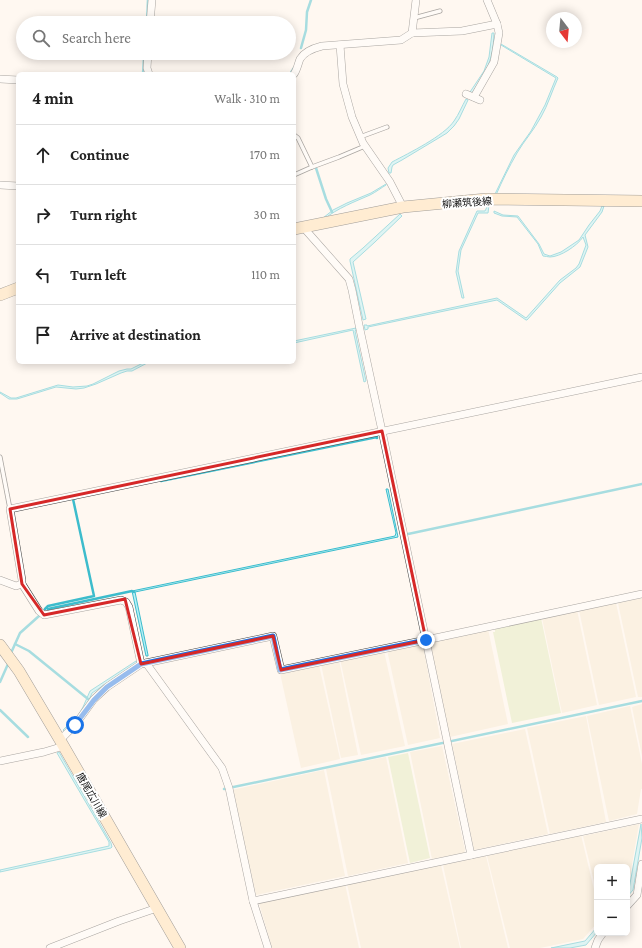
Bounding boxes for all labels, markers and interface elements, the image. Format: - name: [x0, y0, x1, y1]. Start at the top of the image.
- north arrow: [546, 12, 582, 48]
- search box: [16, 16, 296, 60]
- icon: search: [30, 27, 52, 49]
- text: Search here: [62, 30, 131, 46]
- text: 4 min: [32, 89, 74, 108]
- text: Walk · 310 m: [214, 91, 280, 106]
- icon: ahead: [32, 144, 54, 166]
- text: Continue: [70, 147, 129, 163]
- text: 170 m: [250, 147, 280, 162]
- street label: 柳瀬筑後線: [442, 195, 492, 210]
- icon: right: [32, 204, 54, 226]
- text: Turn right: [70, 207, 137, 223]
- text: 30 m: [254, 207, 280, 222]
- icon: left: [32, 264, 54, 286]
- text: Turn left: [70, 267, 126, 283]
- text: 110 m: [251, 267, 280, 282]
- icon: arrive: [32, 324, 54, 346]
- text: Arrive at destination: [70, 327, 201, 343]
- route end: [417, 631, 435, 649]
- route start: [66, 716, 84, 734]
- street label: 唐尾広川線: [74, 771, 109, 820]
- map controls: [594, 864, 630, 936]
- button: +: [594, 864, 630, 900]
- button: −: [594, 900, 630, 936]

